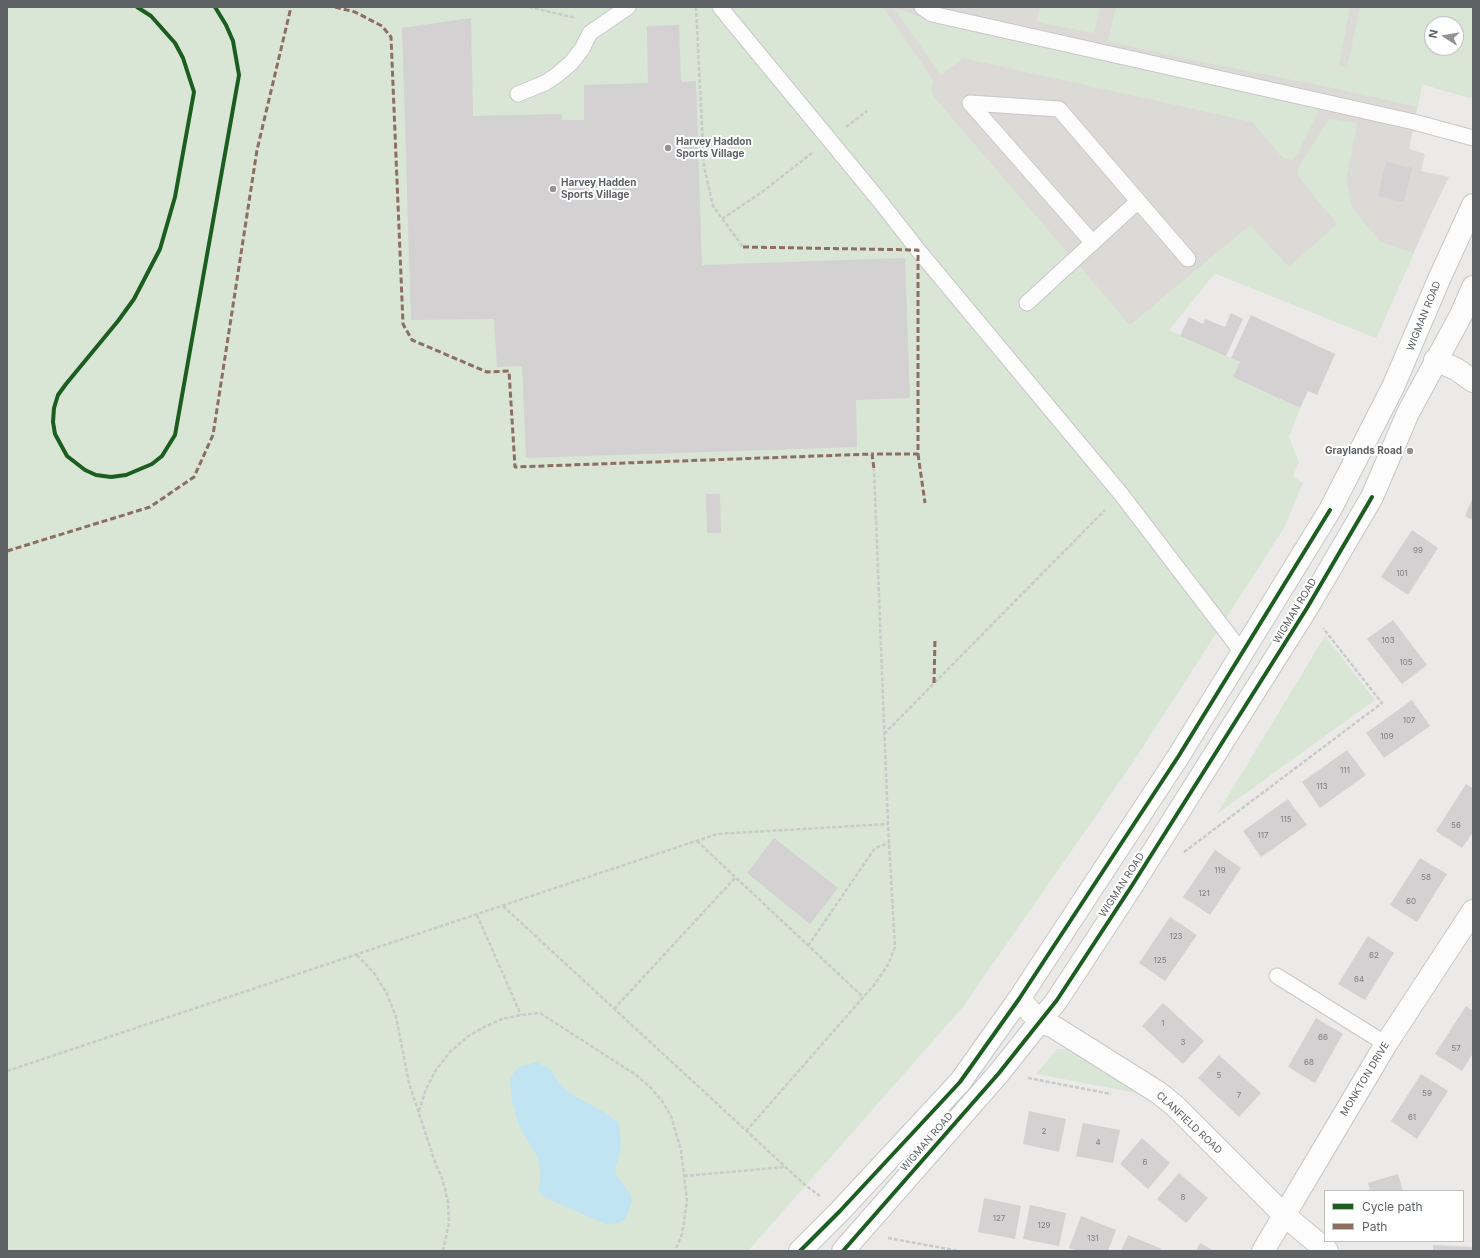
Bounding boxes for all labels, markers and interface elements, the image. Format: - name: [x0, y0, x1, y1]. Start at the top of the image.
- north arrow: [1424, 16, 1464, 56]
- text: N: [1426, 28, 1441, 39]
- place label: Harvey Haddon Sports Village: [676, 136, 752, 160]
- marker: Harvey Haddon Sports Village: [663, 143, 673, 153]
- place label: Harvey Hadden Sports Village: [561, 177, 637, 200]
- marker: Harvey Hadden Sports Village: [548, 184, 558, 194]
- street label: WIGMAN ROAD: [1405, 279, 1443, 353]
- place label: Graylands Road: [1325, 445, 1402, 457]
- marker: Graylands Road: [1405, 446, 1415, 456]
- house number: 99: [1413, 546, 1423, 556]
- house number: 101: [1396, 569, 1408, 579]
- street label: WIGMAN ROAD: [1271, 576, 1319, 646]
- house number: 103: [1381, 636, 1395, 646]
- house number: 105: [1399, 658, 1413, 668]
- house number: 107: [1403, 716, 1415, 726]
- house number: 109: [1380, 732, 1394, 742]
- house number: 111: [1340, 766, 1350, 776]
- house number: 113: [1316, 782, 1328, 792]
- house number: 115: [1280, 815, 1292, 825]
- house number: 56: [1451, 821, 1461, 831]
- house number: 117: [1257, 831, 1269, 841]
- street label: WIGMAN ROAD: [1097, 851, 1147, 919]
- house number: 119: [1214, 866, 1226, 876]
- house number: 58: [1421, 873, 1431, 883]
- house number: 121: [1198, 889, 1210, 899]
- house number: 60: [1406, 897, 1416, 907]
- house number: 123: [1169, 932, 1183, 942]
- house number: 62: [1369, 951, 1379, 961]
- house number: 125: [1154, 956, 1166, 966]
- house number: 64: [1354, 975, 1364, 985]
- house number: 1: [1161, 1019, 1165, 1029]
- house number: 66: [1318, 1033, 1328, 1043]
- house number: 3: [1181, 1038, 1185, 1048]
- street label: MONKTON DRIVE: [1338, 1040, 1392, 1118]
- house number: 57: [1451, 1044, 1461, 1054]
- house number: 68: [1304, 1058, 1314, 1068]
- house number: 5: [1217, 1071, 1221, 1081]
- street label: CLANFIELD ROAD: [1154, 1089, 1224, 1157]
- house number: 59: [1422, 1089, 1432, 1099]
- house number: 7: [1237, 1091, 1241, 1101]
- street label: WIGMAN ROAD: [898, 1110, 956, 1174]
- house number: 61: [1408, 1113, 1416, 1123]
- house number: 2: [1042, 1127, 1046, 1137]
- house number: 4: [1095, 1138, 1101, 1148]
- house number: 6: [1143, 1158, 1147, 1168]
- legend: [1324, 1190, 1464, 1242]
- house number: 8: [1181, 1193, 1185, 1203]
- text: Cycle path: [1362, 1199, 1423, 1214]
- house number: 127: [993, 1214, 1005, 1224]
- text: Path: [1362, 1219, 1387, 1234]
- house number: 129: [1037, 1221, 1051, 1231]
- house number: 131: [1087, 1234, 1099, 1244]

